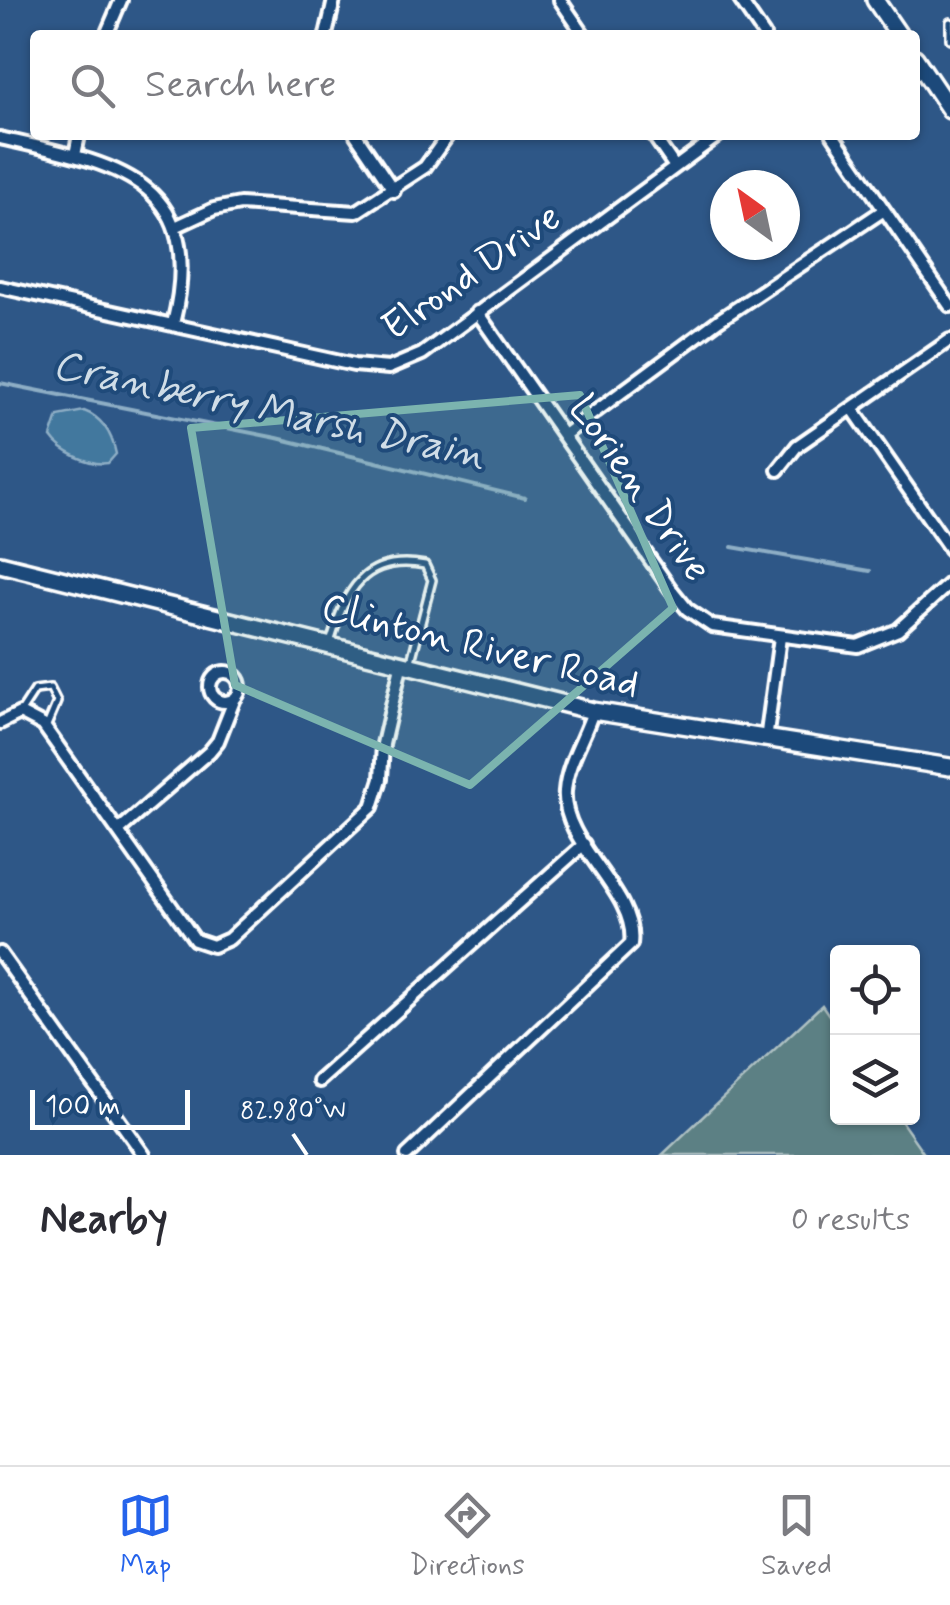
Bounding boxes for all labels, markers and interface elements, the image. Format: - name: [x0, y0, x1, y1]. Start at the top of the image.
- search box: [30, 30, 920, 140]
- icon: search: [65, 58, 120, 113]
- text: Search here: [145, 61, 336, 110]
- north arrow: [710, 170, 800, 260]
- street label: Elrond Drive: [372, 192, 572, 354]
- water label: Cranberry Marsh Drain: [48, 338, 491, 484]
- street label: Lorien Drive: [556, 385, 722, 593]
- street label: Clinton River Road: [316, 582, 644, 712]
- map controls: [830, 945, 920, 1125]
- button: locate: [830, 945, 920, 1035]
- button: layers: [830, 1035, 920, 1125]
- scale bar: [30, 1085, 190, 1130]
- text: 100 m: [45, 1089, 120, 1126]
- text: 82.980°W: [240, 1095, 346, 1128]
- text: Nearby: [40, 1193, 168, 1248]
- text: 0 results: [791, 1199, 910, 1241]
- tab: Map: [118, 1488, 173, 1585]
- tab: Directions: [410, 1488, 525, 1585]
- tab: Saved: [761, 1488, 832, 1585]

